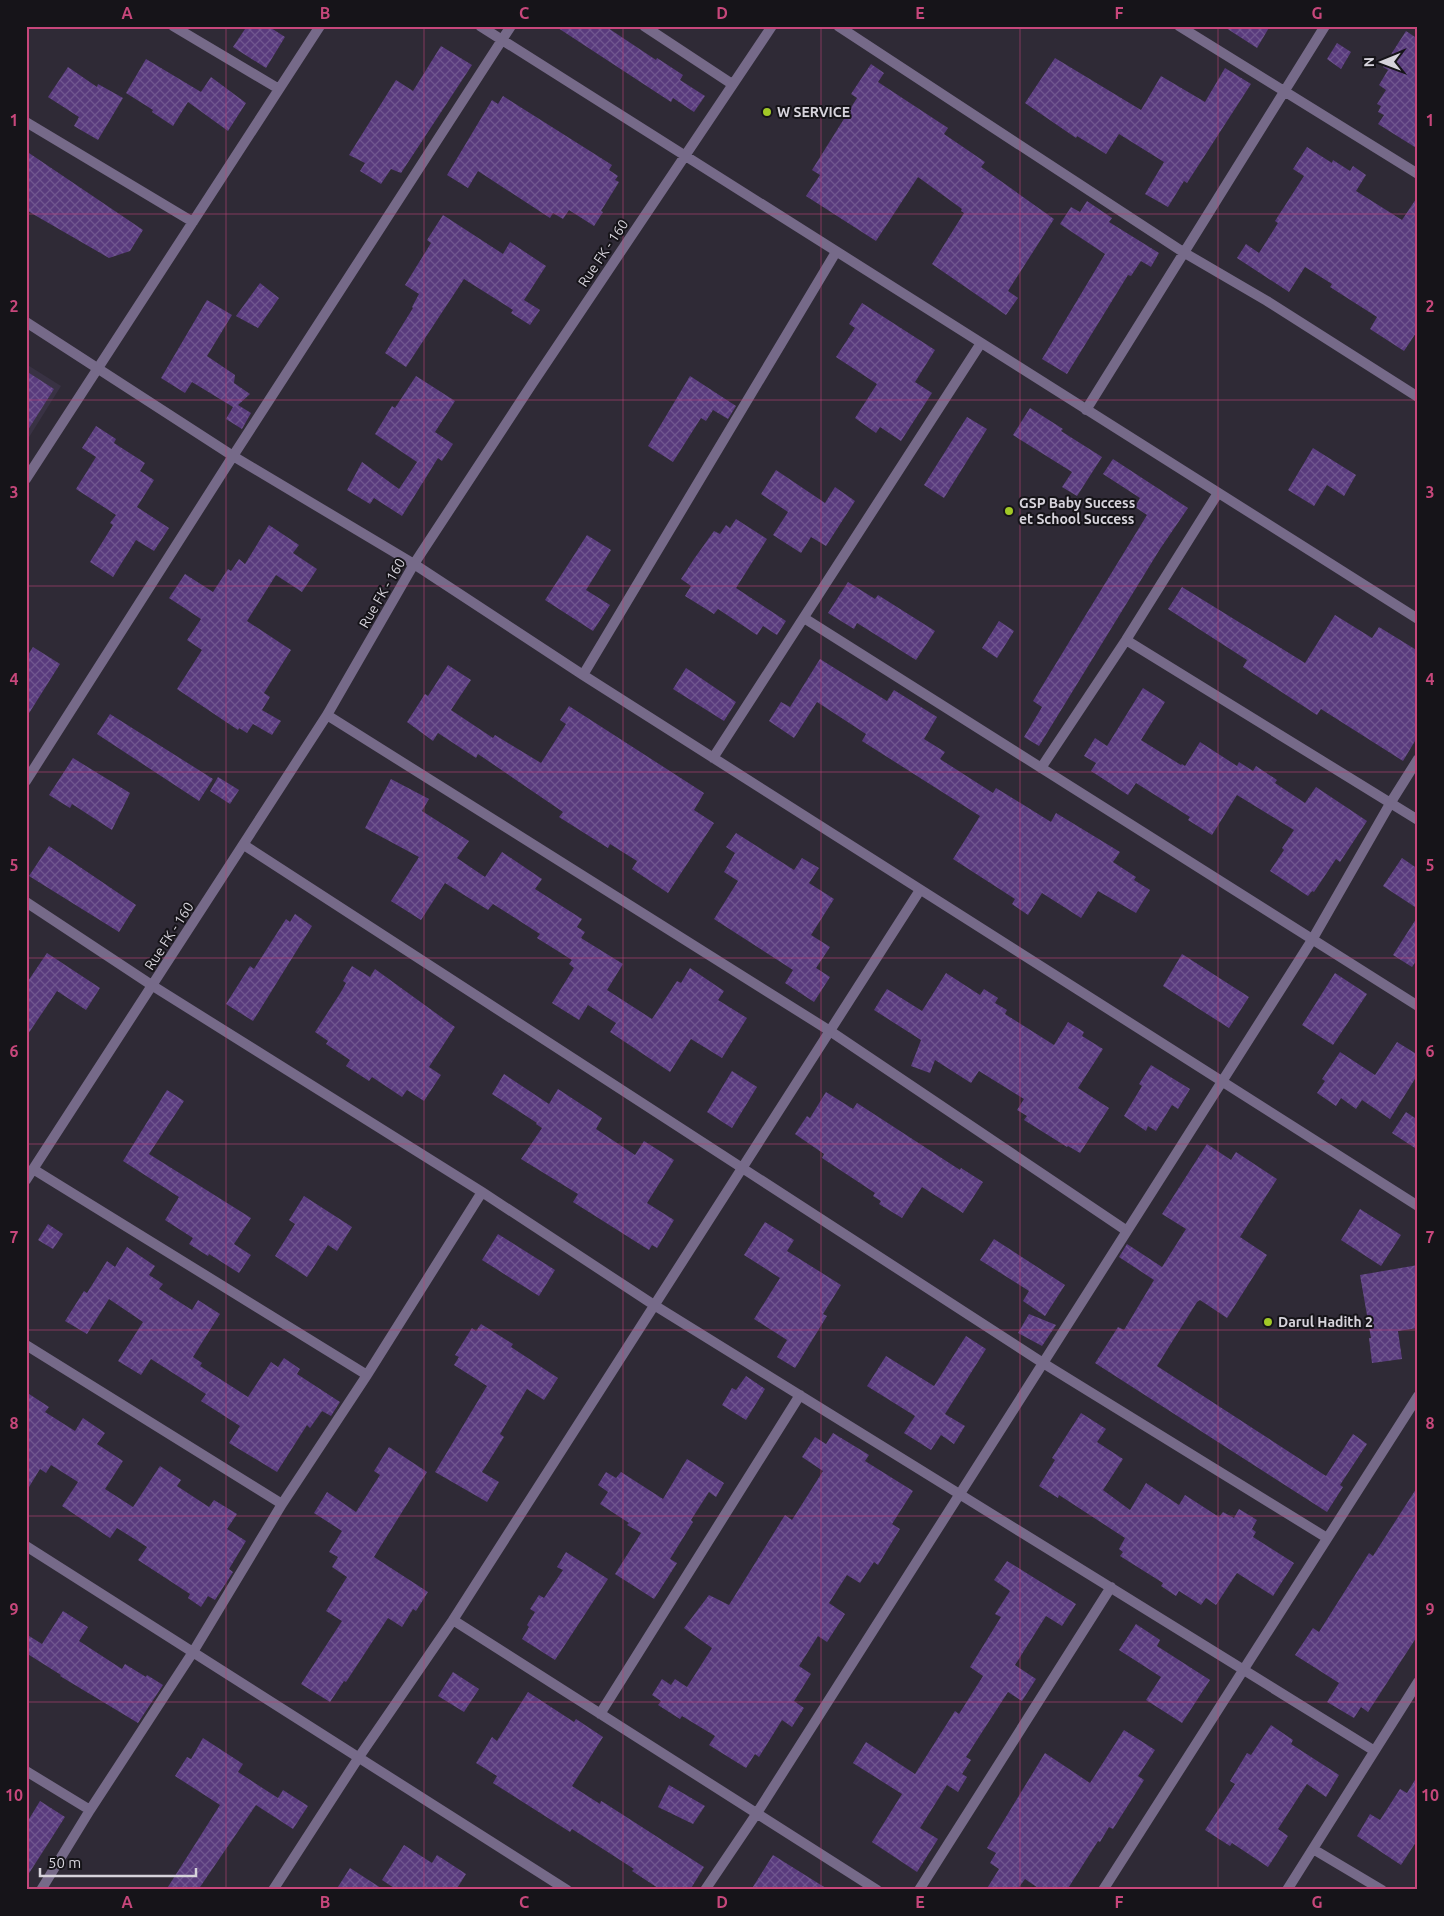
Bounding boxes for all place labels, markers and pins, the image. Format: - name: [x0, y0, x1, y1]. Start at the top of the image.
- place label: W SERVICE: [777, 104, 850, 120]
- marker: W SERVICE: [761, 106, 773, 118]
- place label: GSP Baby Success et School Success: [1019, 495, 1136, 527]
- marker: GSP Baby Success et School Success: [1003, 505, 1015, 517]
- place label: Darul Hadith 2: [1278, 1314, 1373, 1330]
- marker: Darul Hadith 2: [1262, 1316, 1274, 1328]

